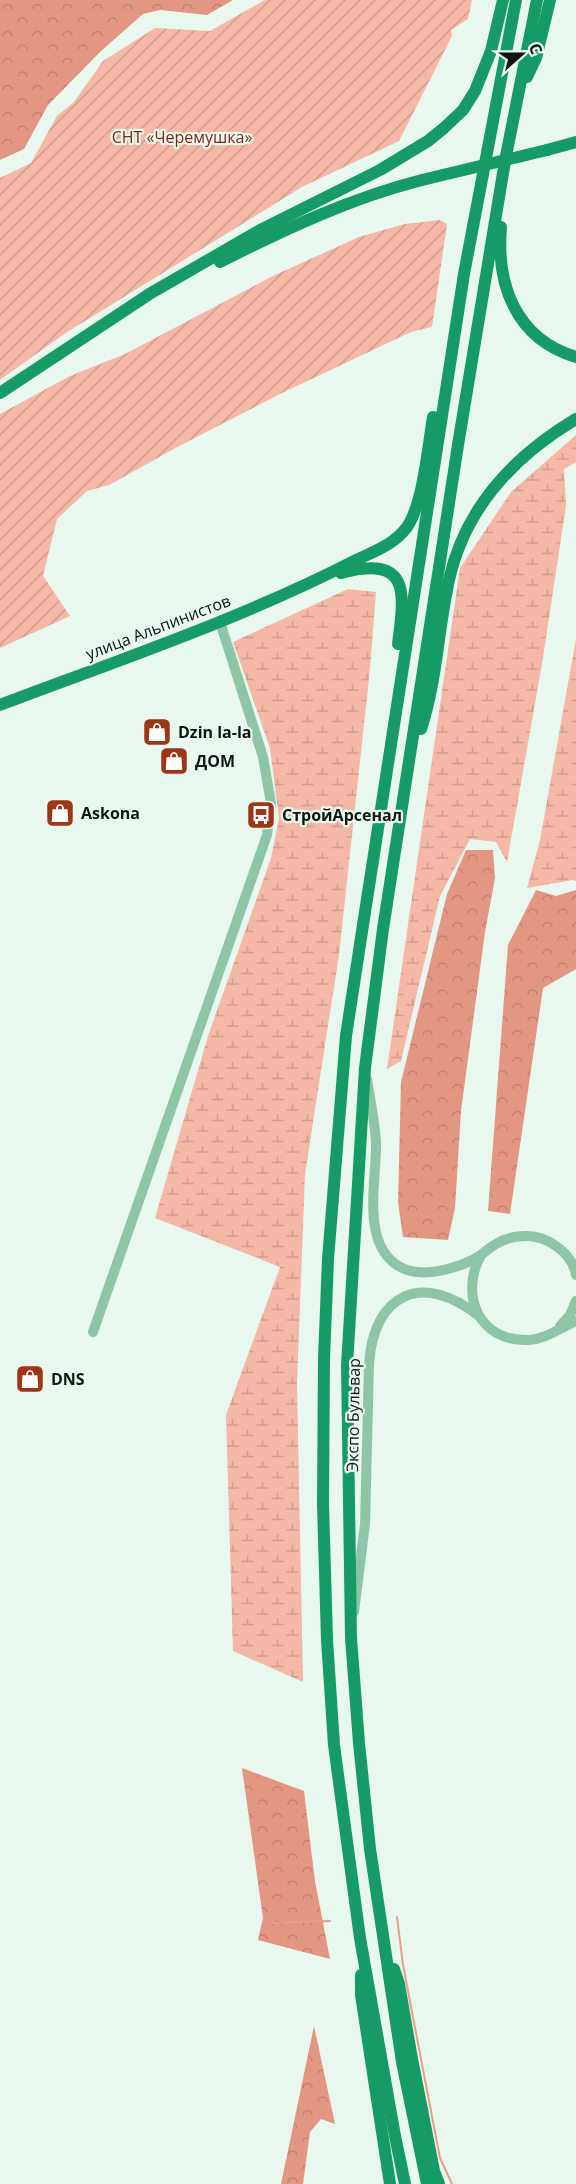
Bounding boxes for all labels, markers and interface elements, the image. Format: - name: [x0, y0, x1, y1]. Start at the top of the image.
- north arrow: [492, 24, 552, 84]
- text: С: [524, 40, 548, 57]
- park label: СНТ «Черемушка»: [112, 126, 252, 148]
- street label: улица Альпинистов: [82, 589, 234, 665]
- shop icon: Dzin la-la: [141, 716, 173, 748]
- place label: Dzin la-la: [178, 721, 251, 743]
- shop icon: ДОМ: [158, 745, 190, 777]
- place label: ДОМ: [195, 750, 235, 772]
- shop icon: Askona: [44, 797, 76, 829]
- bus stop icon: СтройАрсенал: [245, 799, 277, 831]
- place label: Askona: [81, 802, 140, 824]
- place label: СтройАрсенал: [282, 804, 402, 826]
- street label: Экспо Бульвар: [341, 1358, 365, 1472]
- shop icon: DNS: [14, 1363, 46, 1395]
- place label: DNS: [51, 1368, 85, 1390]

